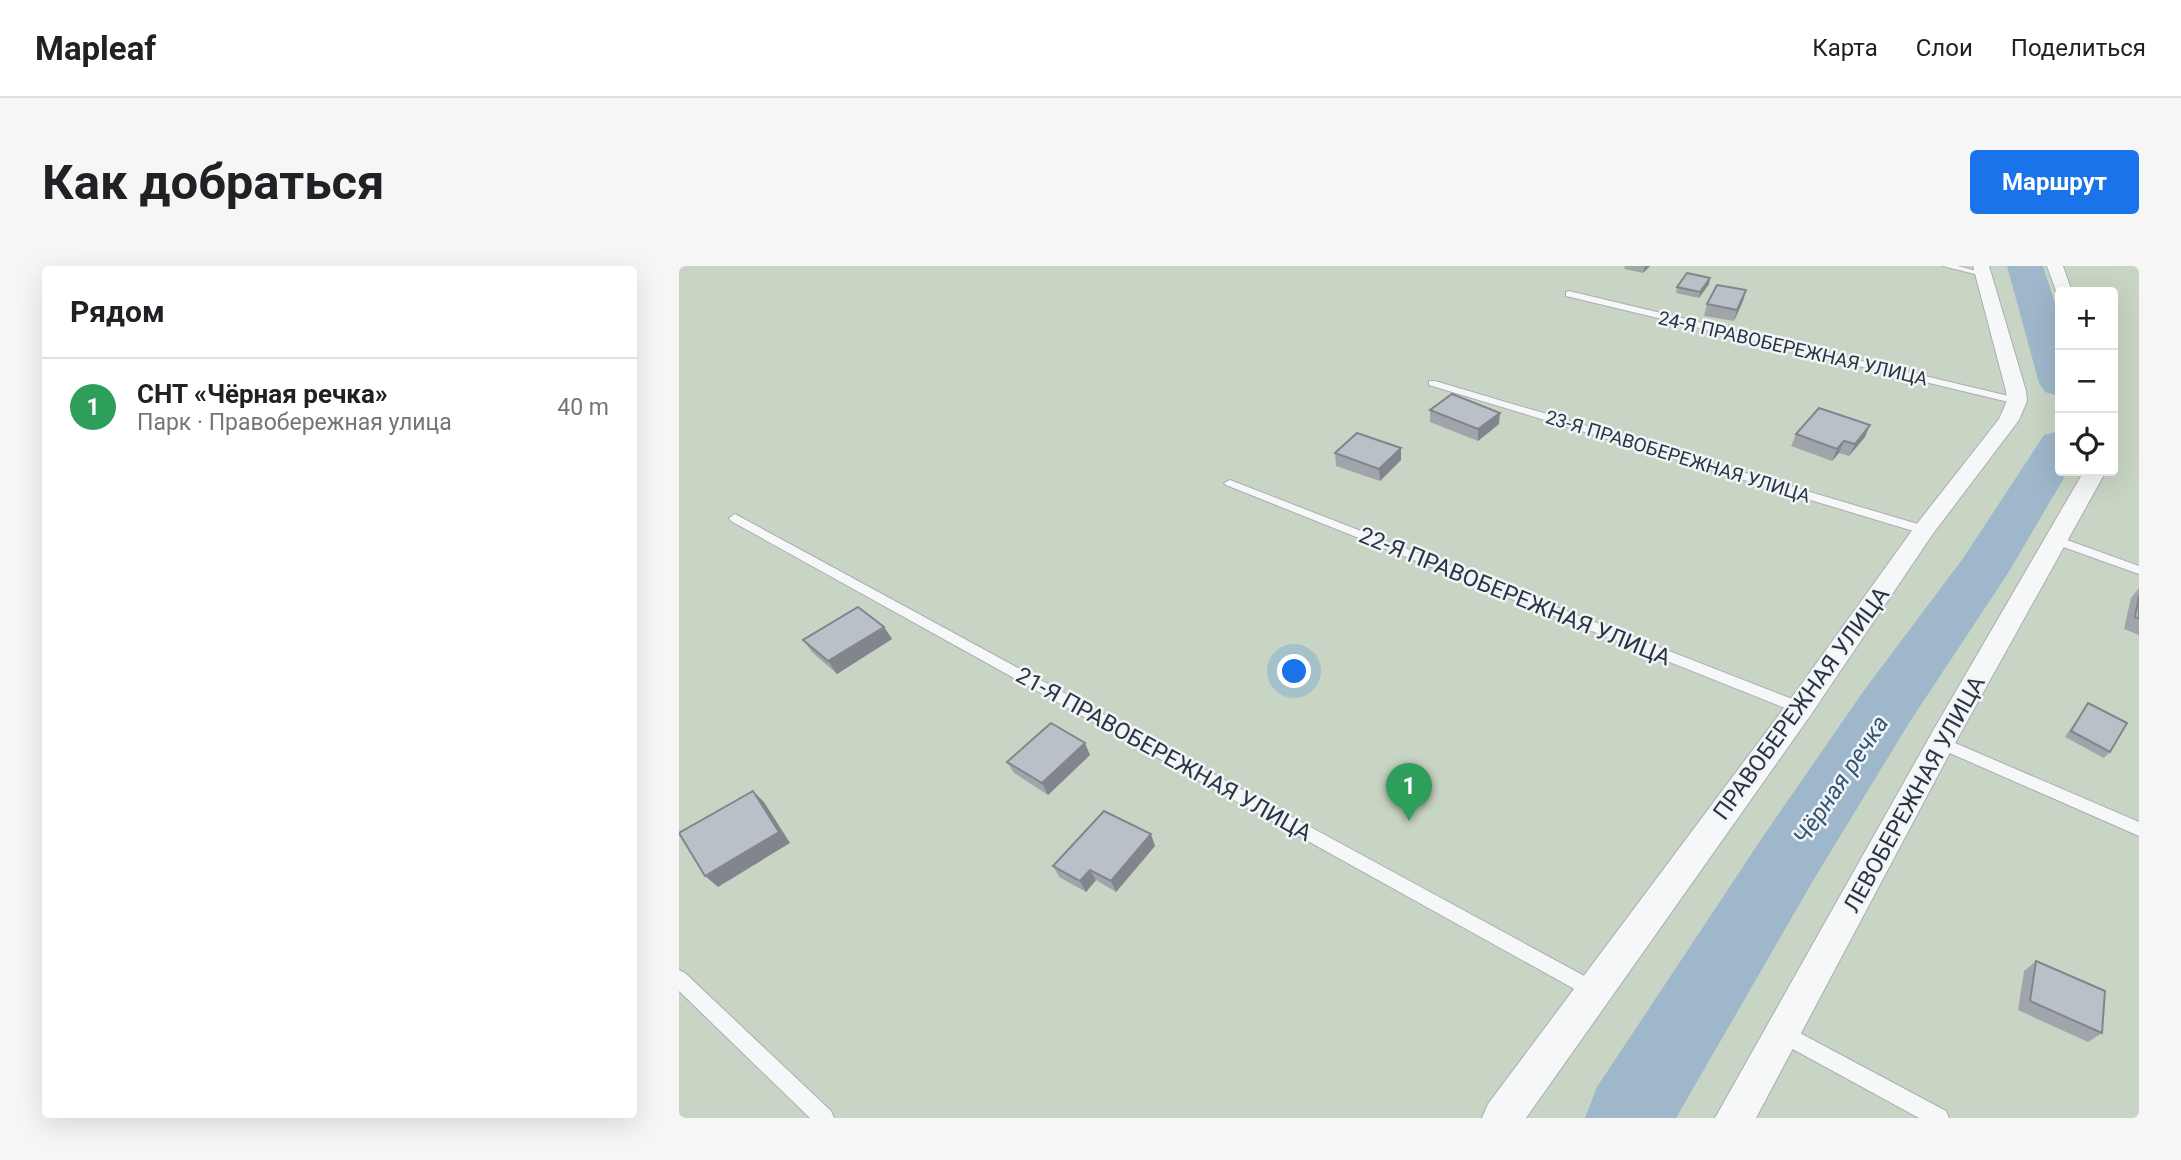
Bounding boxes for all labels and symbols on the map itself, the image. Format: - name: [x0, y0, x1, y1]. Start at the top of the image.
- street label: 24-Я ПРАВОБЕРЕЖНАЯ УЛИЦА: [1656, 306, 1930, 391]
- street label: 23-Я ПРАВОБЕРЕЖНАЯ УЛИЦА: [1543, 405, 1814, 508]
- street label: 22-Я ПРАВОБЕРЕЖНАЯ УЛИЦА: [1355, 521, 1675, 671]
- street label: ПРАВОБЕРЕЖНАЯ УЛИЦА: [1708, 582, 1895, 825]
- your location: [1277, 654, 1311, 688]
- street label: 21-Я ПРАВОБЕРЕЖНАЯ УЛИЦА: [1011, 662, 1316, 847]
- street label: ЛЕВОБЕРЕЖНАЯ УЛИЦА: [1838, 671, 1991, 917]
- water label: Чёрная речка: [1788, 710, 1894, 850]
- pin: 1: [1386, 763, 1432, 821]

